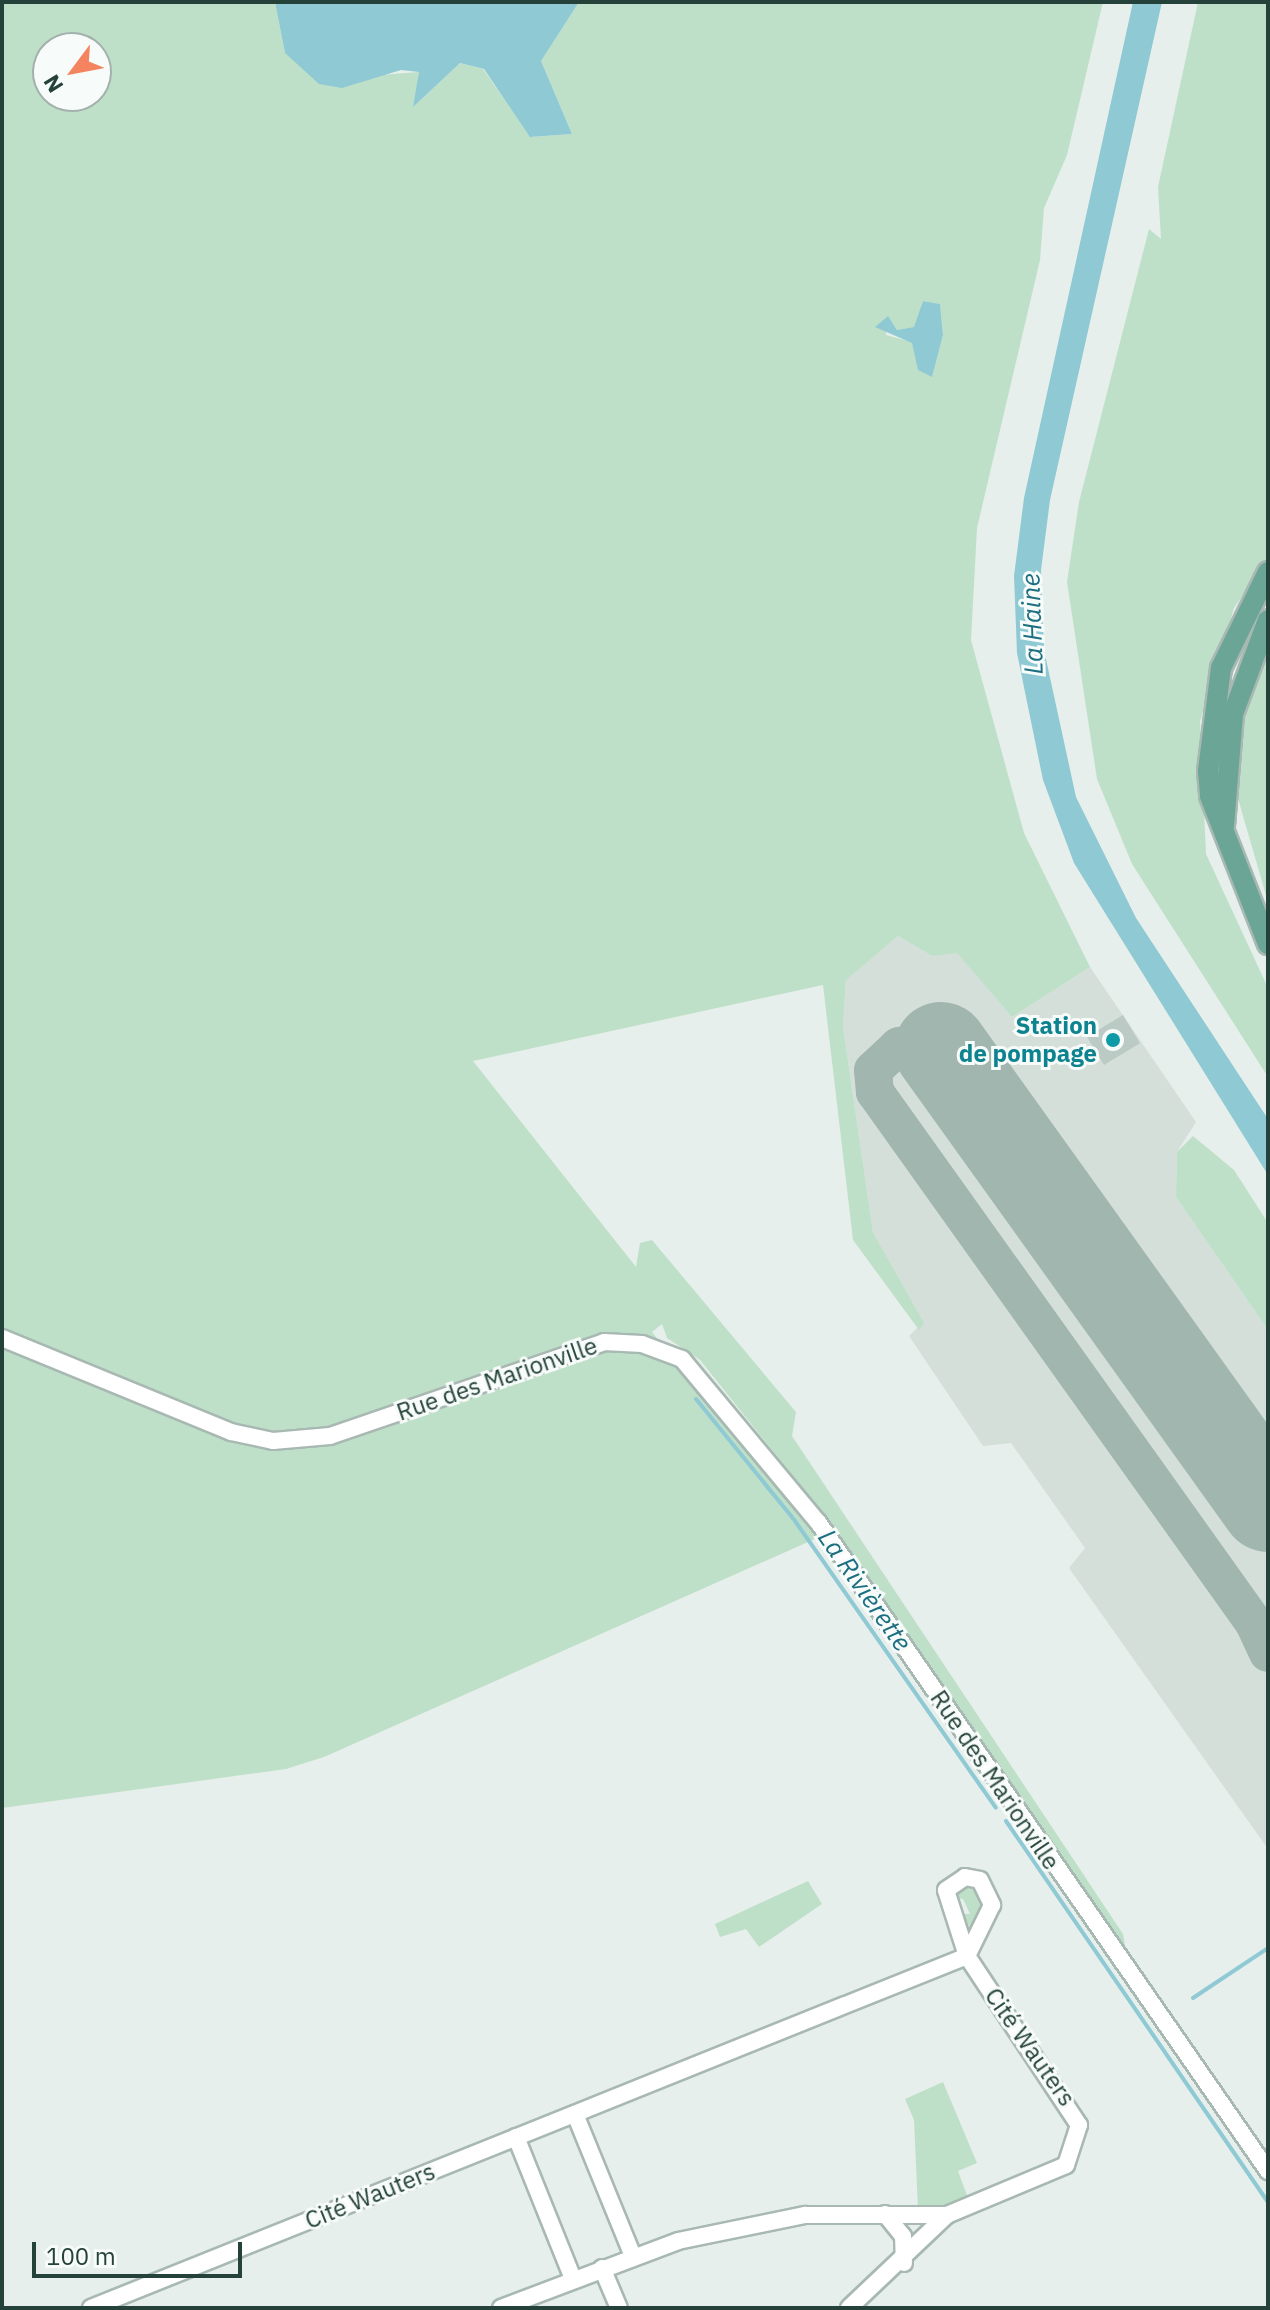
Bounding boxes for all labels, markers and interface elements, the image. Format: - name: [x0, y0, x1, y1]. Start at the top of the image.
- north arrow: [32, 32, 112, 112]
- text: N: [36, 69, 69, 98]
- water label: La Haine: [1015, 573, 1049, 675]
- place label: Station de pompage: [959, 1012, 1097, 1068]
- marker: Station de pompage: [1104, 1031, 1122, 1049]
- street label: Rue des Marionville: [393, 1331, 601, 1427]
- water label: La Rivièrette: [812, 1523, 918, 1657]
- street label: Rue des Marionville: [924, 1685, 1066, 1875]
- street label: Cité Wauters: [979, 1982, 1081, 2112]
- street label: Cité Wauters: [301, 2157, 439, 2235]
- scale bar: [36, 2226, 246, 2276]
- text: 100 m: [46, 2240, 116, 2272]

